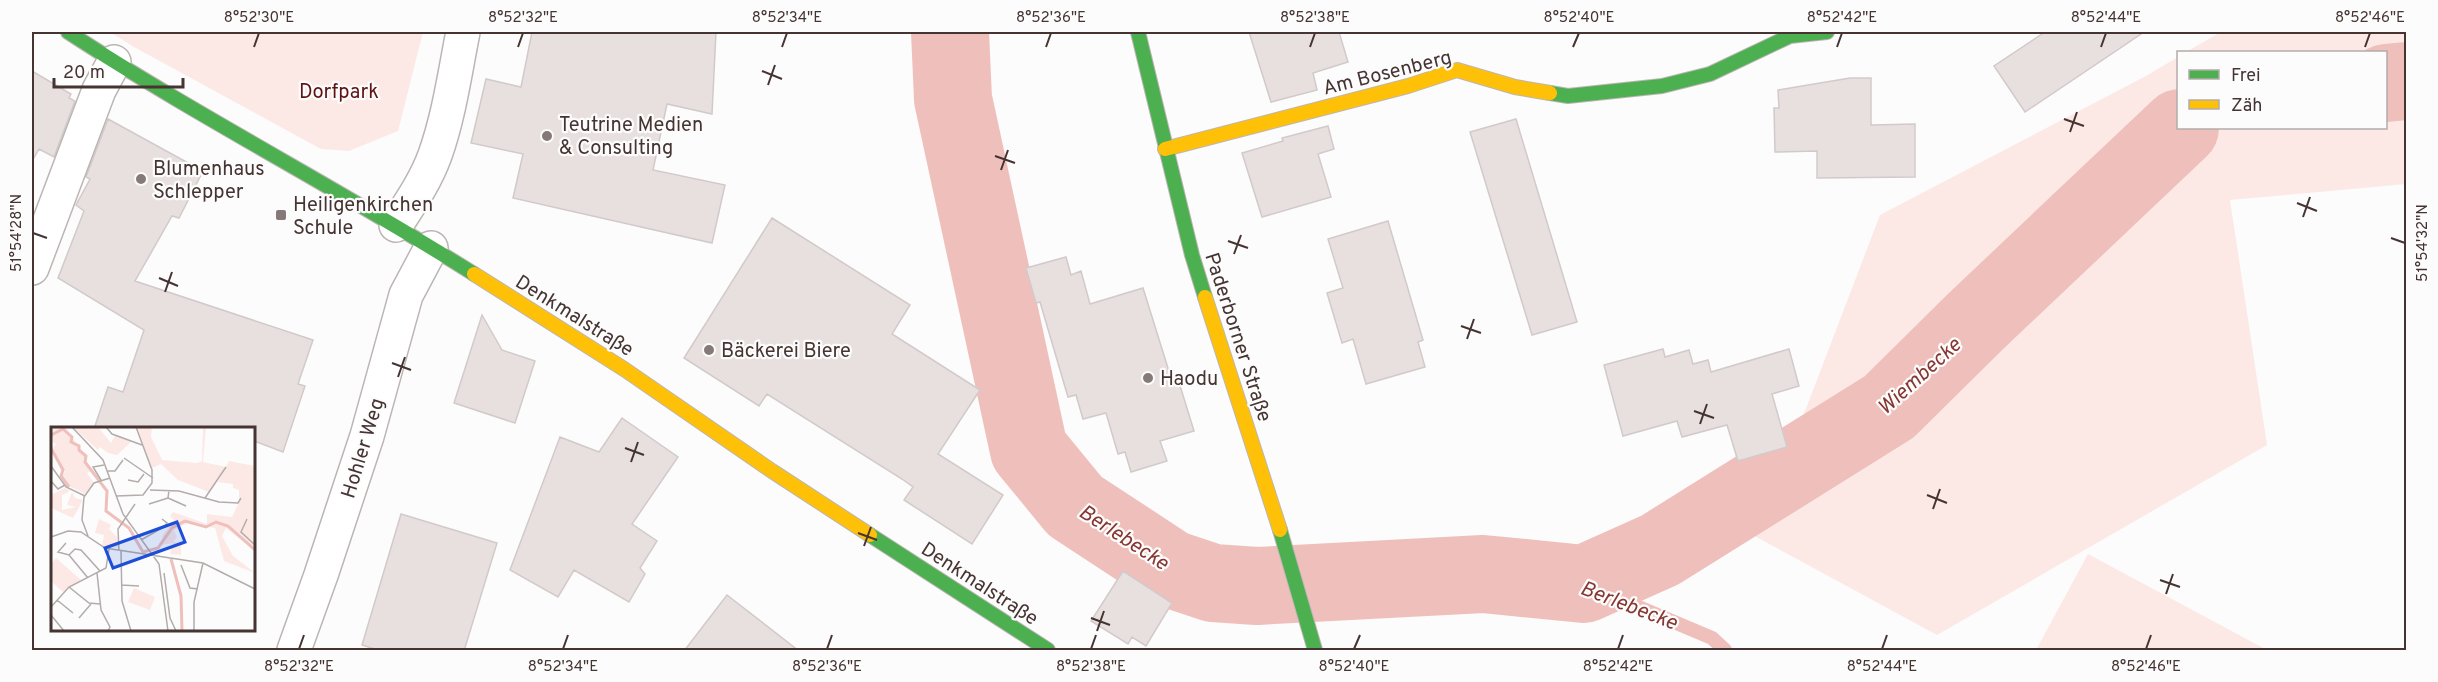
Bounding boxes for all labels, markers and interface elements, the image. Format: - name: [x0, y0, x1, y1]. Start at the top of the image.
- text: 8°52'30"E: [224, 9, 294, 28]
- text: 8°52'32"E: [488, 9, 558, 28]
- text: 8°52'34"E: [752, 9, 822, 28]
- text: 8°52'36"E: [1016, 9, 1086, 28]
- text: 8°52'38"E: [1280, 9, 1350, 28]
- text: 8°52'40"E: [1544, 9, 1614, 28]
- text: 8°52'42"E: [1807, 9, 1877, 28]
- text: 8°52'44"E: [2071, 9, 2141, 28]
- text: 8°52'46"E: [2335, 9, 2405, 28]
- street label: Am Bosenberg: [1320, 45, 1455, 103]
- scale bar: [54, 51, 183, 89]
- legend: [2177, 51, 2387, 129]
- text: 20 m: [63, 62, 105, 85]
- text: Frei: [2231, 65, 2261, 88]
- park label: Dorfpark: [299, 80, 379, 106]
- text: Zäh: [2231, 95, 2262, 118]
- place label: Teutrine Medien & Consulting: [559, 113, 703, 162]
- marker: Teutrine Medien & Consulting: [540, 129, 554, 143]
- place label: Blumenhaus Schlepper: [153, 157, 265, 206]
- marker: Blumenhaus Schlepper: [134, 172, 148, 186]
- place label: Heiligenkirchen Schule: [293, 193, 433, 242]
- text: 51°54'28"N: [8, 194, 27, 272]
- text: 51°54'32"N: [2414, 204, 2433, 282]
- marker: Heiligenkirchen Schule: [274, 208, 288, 222]
- street label: Paderborner Straße: [1197, 250, 1277, 426]
- street label: Denkmalstraße: [510, 270, 638, 363]
- water label: Wiembecke: [1873, 332, 1968, 422]
- place label: Bäckerei Biere: [721, 339, 851, 365]
- marker: Bäckerei Biere: [702, 343, 716, 357]
- place label: Haodu: [1160, 367, 1218, 393]
- marker: Haodu: [1141, 371, 1155, 385]
- street label: Hohler Weg: [336, 395, 391, 502]
- inset map: [51, 427, 255, 631]
- water label: Berlebecke: [1073, 499, 1174, 578]
- street label: Denkmalstraße: [915, 537, 1043, 632]
- water label: Berlebecke: [1576, 576, 1682, 638]
- text: 8°52'32"E: [264, 658, 334, 677]
- text: 8°52'34"E: [528, 658, 598, 677]
- text: 8°52'36"E: [792, 658, 862, 677]
- text: 8°52'38"E: [1056, 658, 1126, 677]
- text: 8°52'40"E: [1319, 658, 1389, 677]
- text: 8°52'42"E: [1583, 658, 1653, 677]
- text: 8°52'44"E: [1847, 658, 1917, 677]
- text: 8°52'46"E: [2111, 658, 2181, 677]

